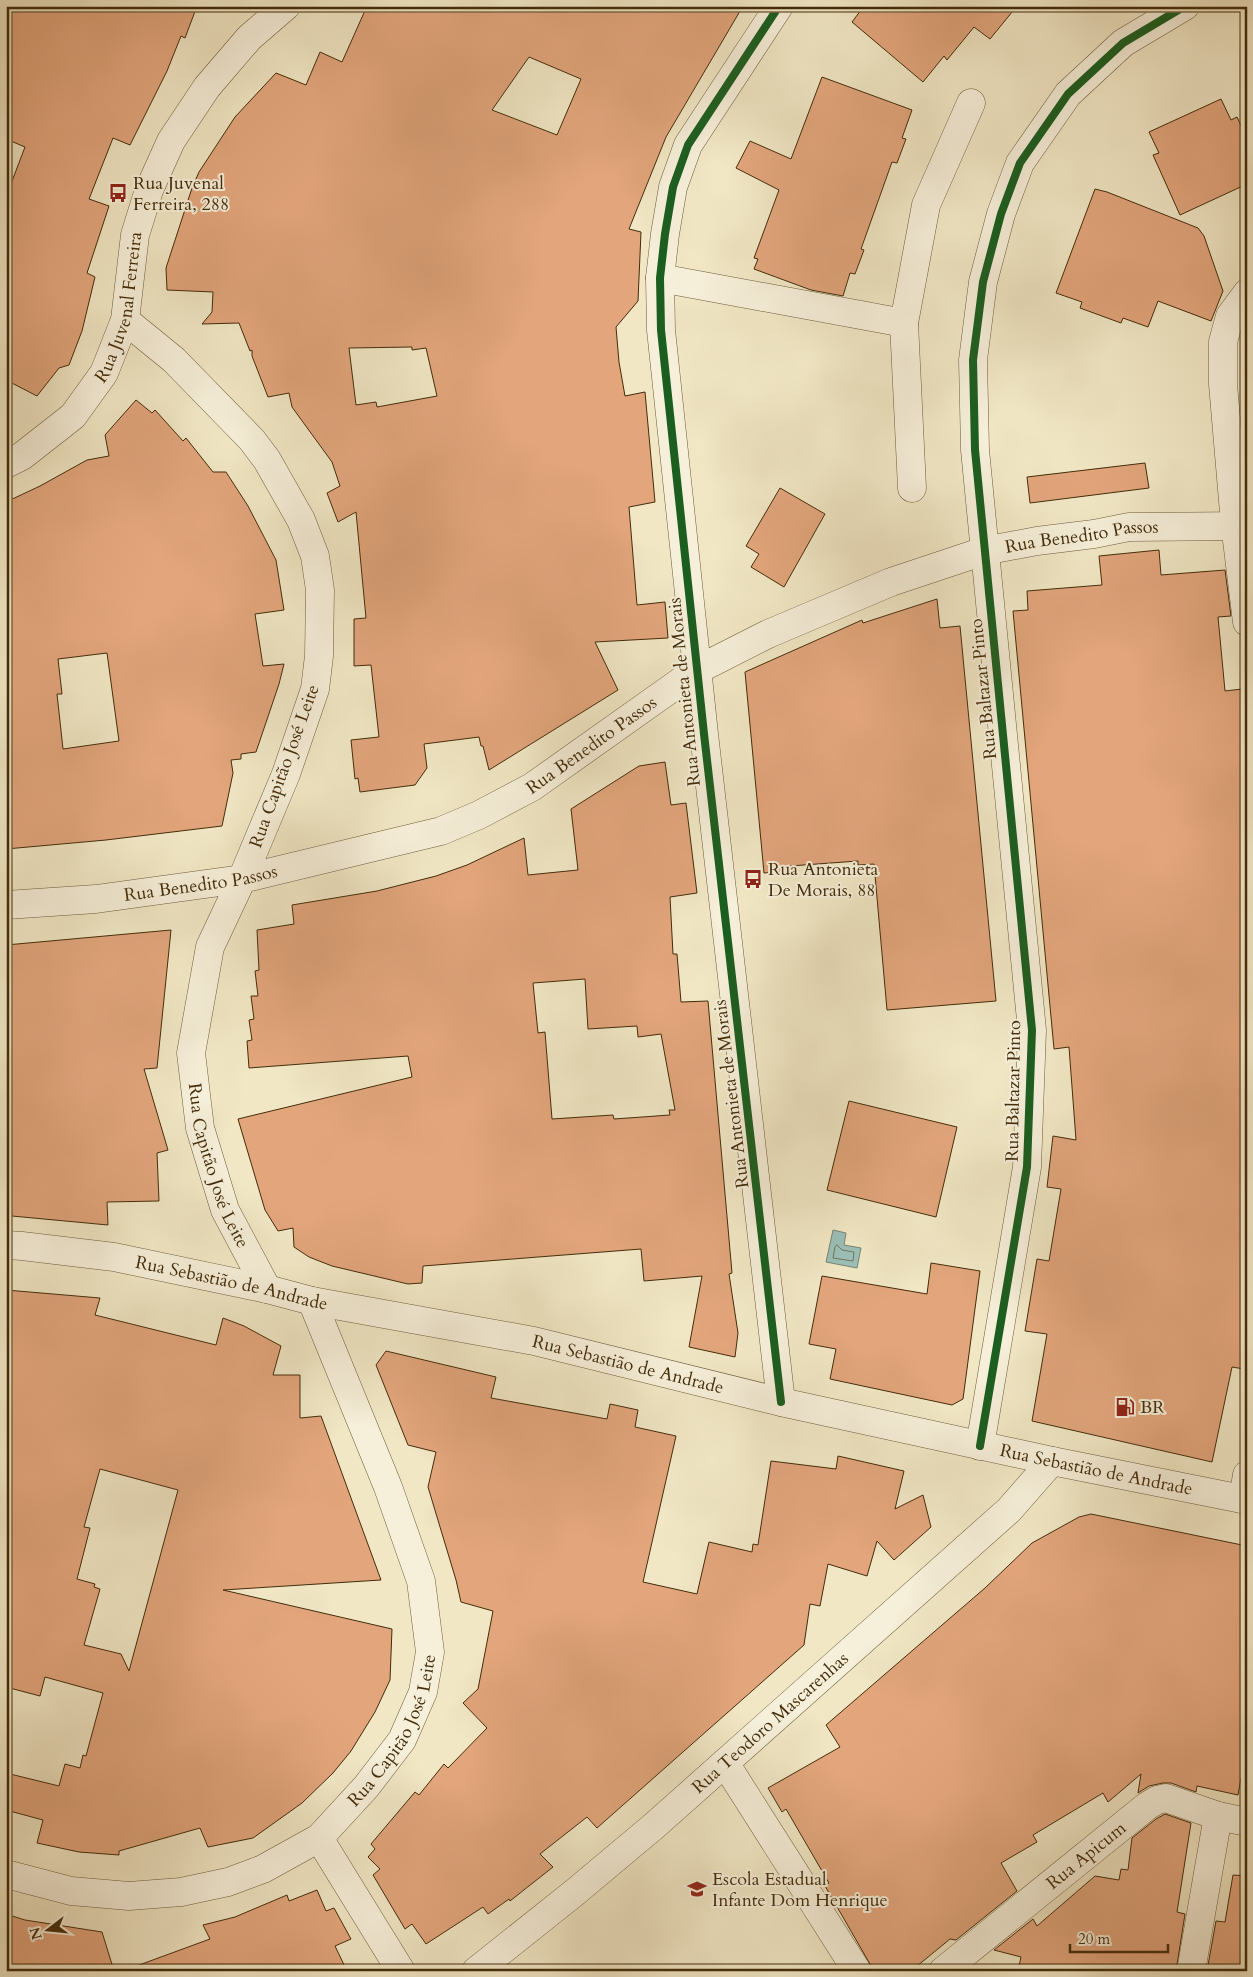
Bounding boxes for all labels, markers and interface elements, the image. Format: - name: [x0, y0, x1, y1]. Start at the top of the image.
- place label: Rua Juvenal Ferreira, 288: [133, 171, 229, 217]
- bus stop icon: Rua Juvenal Ferreira, 288: [107, 182, 129, 204]
- street label: Rua Juvenal Ferreira: [89, 230, 148, 388]
- street label: Rua Benedito Passos: [1003, 515, 1159, 560]
- street label: Rua Antonieta de Morais: [662, 596, 707, 788]
- street label: Rua Baltazar Pinto: [964, 617, 1003, 761]
- street label: Rua Capitão José Leite: [243, 681, 326, 851]
- street label: Rua Benedito Passos: [521, 690, 662, 800]
- place label: Rua Antonieta De Morais, 88: [768, 857, 879, 903]
- street label: Rua Benedito Passos: [122, 859, 280, 908]
- bus stop icon: Rua Antonieta De Morais, 88: [742, 868, 764, 890]
- street label: Rua Antonieta de Morais: [708, 998, 755, 1190]
- street label: Rua Baltazar Pinto: [1000, 1020, 1027, 1162]
- street label: Rua Capitão José Leite: [182, 1082, 255, 1252]
- street label: Rua Sebastião de Andrade: [133, 1250, 329, 1317]
- street label: Rua Sebastião de Andrade: [530, 1329, 726, 1400]
- place label: BR: [1140, 1395, 1165, 1420]
- fuel station icon: BR: [1114, 1396, 1136, 1418]
- street label: Rua Sebastião de Andrade: [997, 1438, 1195, 1502]
- street label: Rua Teodoro Mascarenhas: [687, 1647, 854, 1800]
- street label: Rua Capitão José Leite: [342, 1652, 442, 1812]
- street label: Rua Apicum: [1041, 1815, 1132, 1896]
- place label: Escola Estadual Infante Dom Henrique: [712, 1867, 888, 1913]
- school or university icon: Escola Estadual Infante Dom Henrique: [686, 1878, 708, 1900]
- north arrow: [22, 1904, 72, 1954]
- scale bar: [1070, 1922, 1168, 1954]
- text: N: [25, 1925, 47, 1942]
- text: 20 m: [1078, 1929, 1110, 1949]

